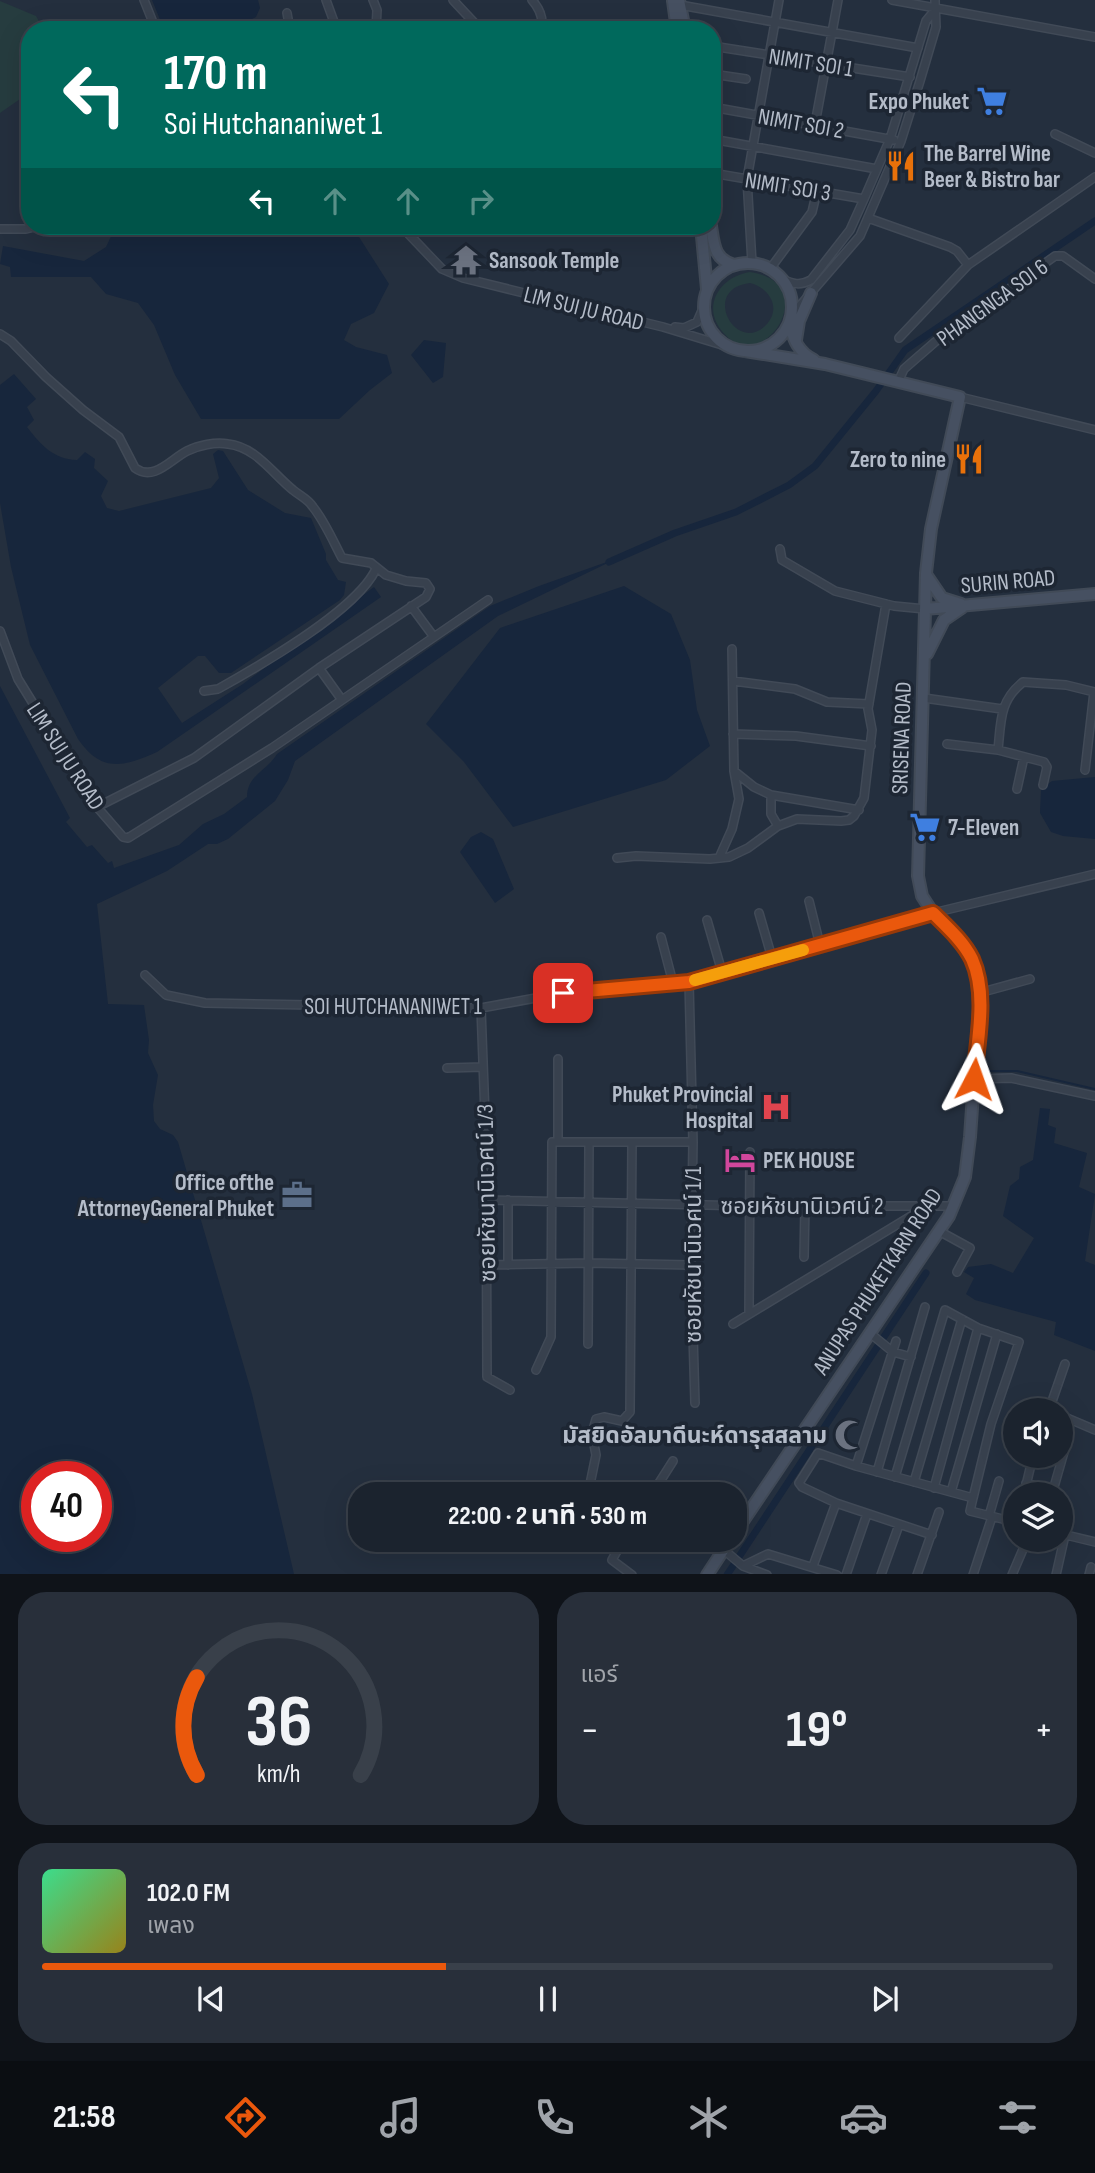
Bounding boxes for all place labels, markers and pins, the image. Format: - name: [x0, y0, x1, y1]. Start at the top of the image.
- supermarket icon: Expo Phuket: [975, 84, 1009, 118]
- place label: Expo Phuket: [869, 88, 969, 116]
- place label: The Barrel Wine Beer & Bistro bar: [924, 140, 1060, 194]
- restaurant icon: The Barrel Wine Beer & Bistro bar: [884, 149, 918, 183]
- temple icon: Sansook Temple: [449, 243, 483, 277]
- place label: Sansook Temple: [489, 247, 619, 275]
- restaurant icon: Zero to nine: [952, 442, 986, 476]
- place label: Zero to nine: [850, 446, 946, 474]
- supermarket icon: 7-Eleven: [908, 810, 942, 844]
- place label: 7-Eleven: [948, 814, 1019, 842]
- pin: [533, 963, 593, 1023]
- place label: Phuket Provincial Hospital: [612, 1081, 753, 1135]
- hospital icon: Phuket Provincial Hospital: [759, 1090, 793, 1124]
- hotel icon: PEK HOUSE: [723, 1143, 757, 1177]
- place label: PEK HOUSE: [763, 1147, 855, 1175]
- place label: Office ofthe AttorneyGeneral Phuket: [77, 1169, 274, 1223]
- office icon: Office ofthe AttorneyGeneral Phuket: [280, 1178, 314, 1212]
- mosque icon: มัสยิดอัลมาดีนะห์ดารุสสลาม: [833, 1418, 867, 1452]
- place label: มัสยิดอัลมาดีนะห์ดารุสสลาม: [562, 1422, 827, 1450]

